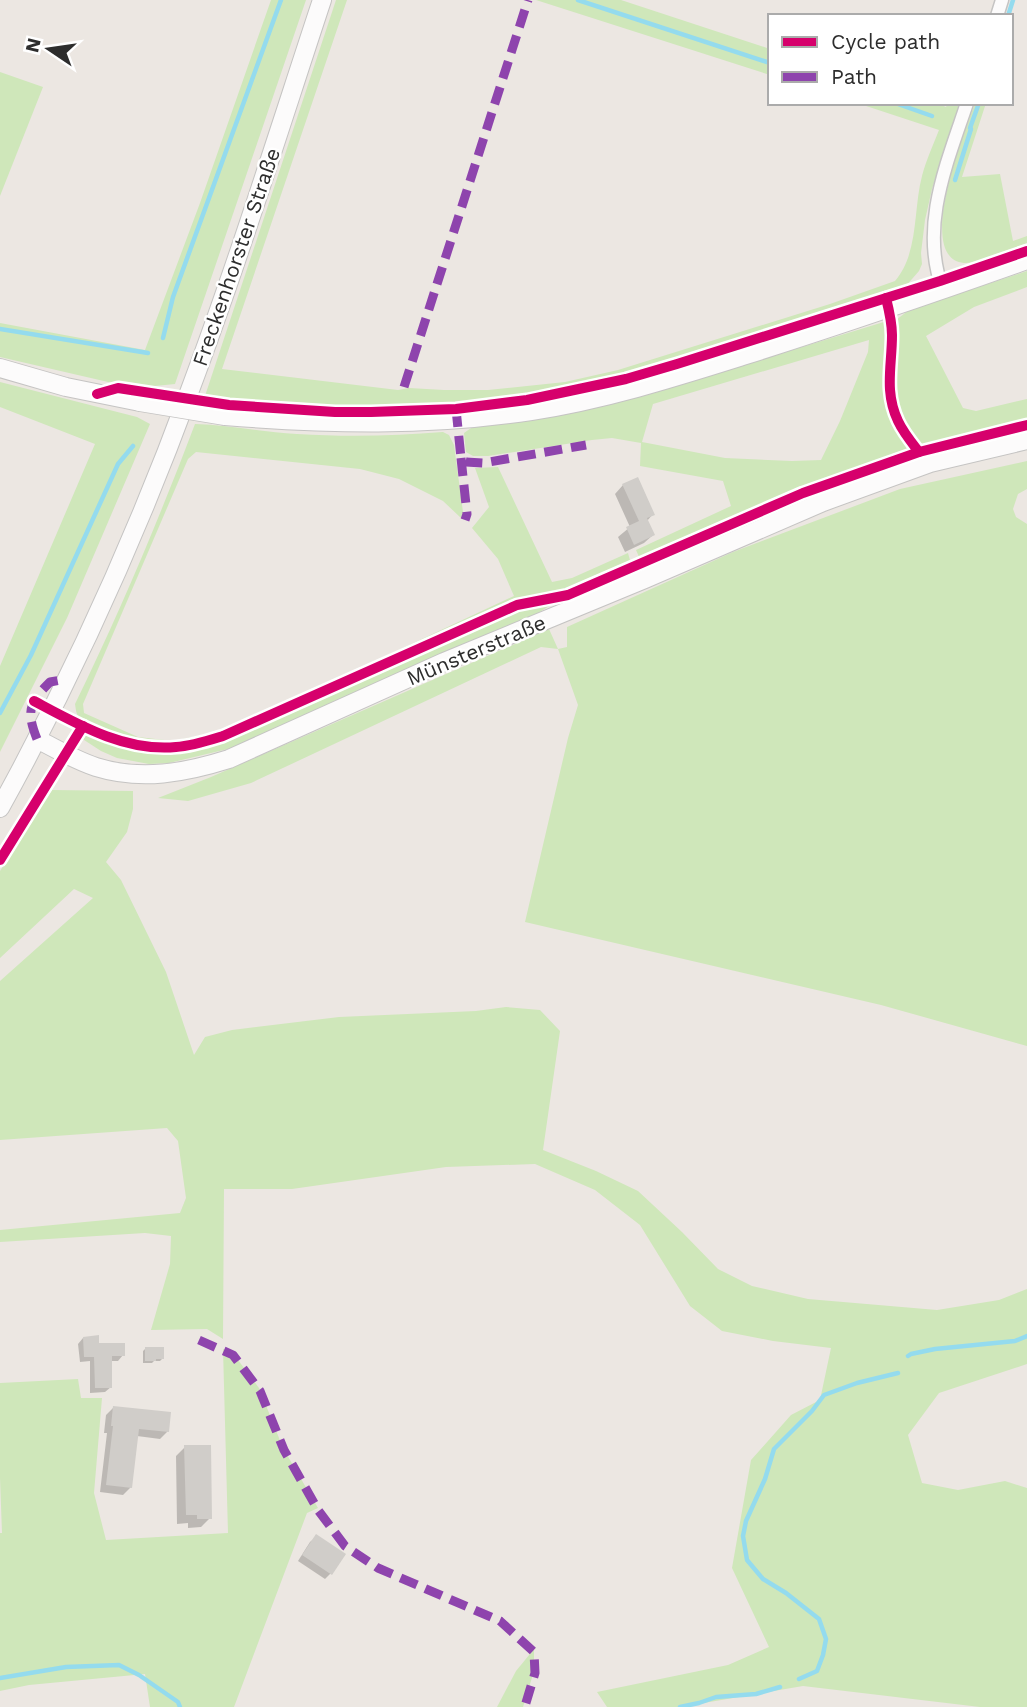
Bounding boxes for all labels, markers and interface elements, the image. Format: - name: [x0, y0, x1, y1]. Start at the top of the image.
- north arrow: [14, 14, 84, 84]
- legend: [768, 14, 1013, 105]
- text: Cycle path: [831, 29, 940, 54]
- text: N: [20, 36, 46, 55]
- text: Path: [831, 64, 877, 89]
- street label: Freckenhorster Straße: [187, 145, 285, 369]
- street label: Münsterstraße: [403, 609, 549, 691]

